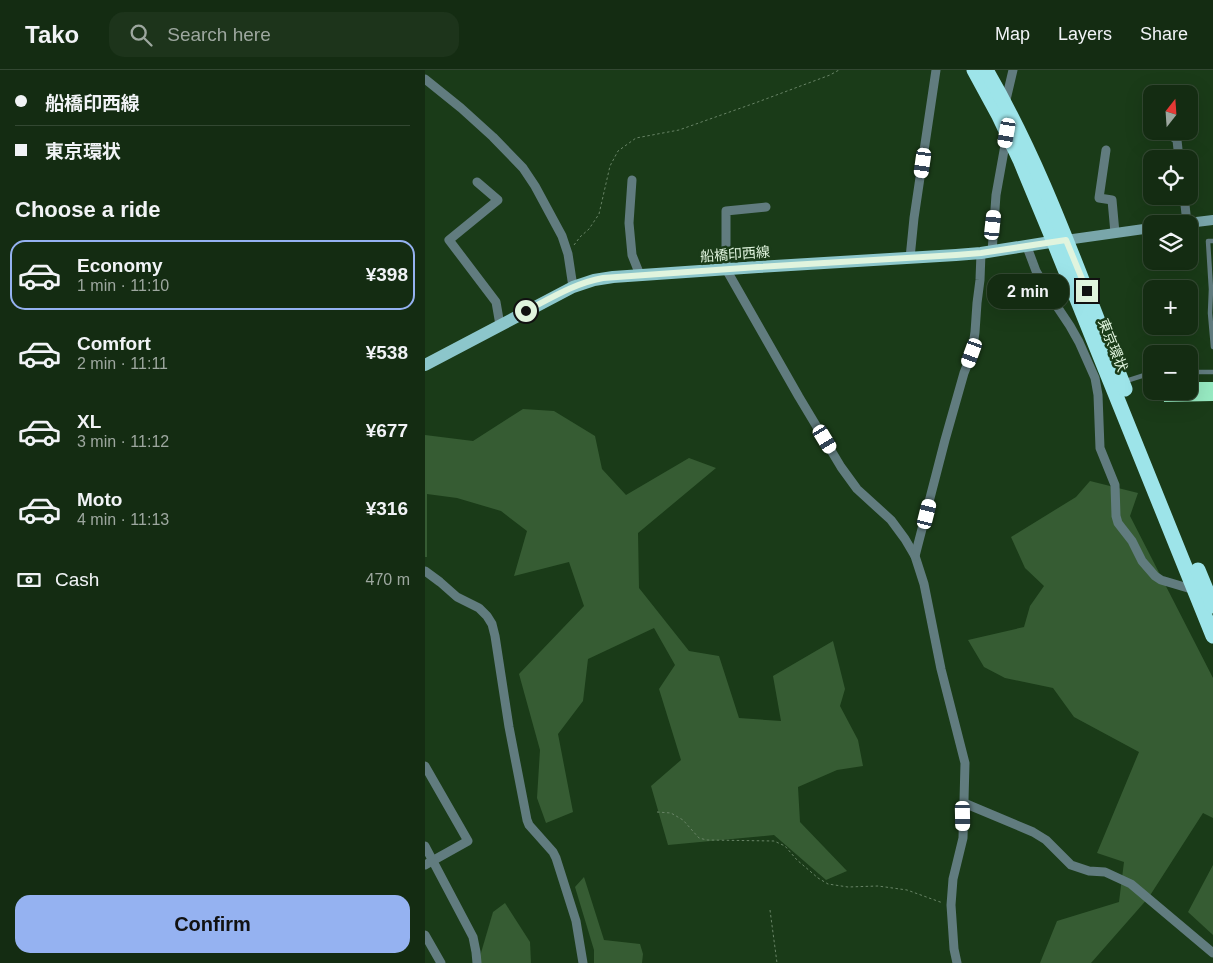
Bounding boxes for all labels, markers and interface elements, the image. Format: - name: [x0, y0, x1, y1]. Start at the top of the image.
- search box: [109, 12, 459, 57]
- text: Tako: [25, 21, 79, 48]
- icon: search: [127, 21, 155, 49]
- text: Search here: [167, 24, 271, 45]
- text: Map: [995, 24, 1030, 44]
- text: Layers: [1058, 24, 1112, 44]
- text: Share: [1140, 24, 1188, 44]
- north arrow: [1143, 85, 1197, 140]
- map controls: [1143, 85, 1198, 400]
- text: 船橋印西線: [45, 93, 140, 114]
- car: [997, 117, 1016, 149]
- text: 東京環状: [45, 141, 121, 162]
- car: [913, 147, 932, 179]
- button: locate: [1143, 150, 1198, 205]
- text: Choose a ride: [15, 197, 160, 222]
- car: [983, 209, 1002, 241]
- button: layers: [1143, 215, 1198, 270]
- street label: 船橋印西線: [700, 244, 770, 264]
- icon: car: [17, 253, 62, 298]
- text: Economy: [77, 255, 163, 276]
- text: ¥398: [366, 264, 408, 285]
- callout: 2 min: [987, 274, 1069, 308]
- text: 1 min · 11:10: [77, 277, 169, 294]
- route end: [1076, 280, 1098, 302]
- button: +: [1143, 280, 1198, 335]
- text: 2 min: [1007, 283, 1049, 300]
- route start: [515, 300, 537, 322]
- street label: 東京環状: [1095, 316, 1131, 374]
- icon: car: [17, 331, 62, 376]
- text: Comfort: [77, 333, 151, 354]
- car: [959, 336, 984, 370]
- text: ¥538: [366, 342, 408, 363]
- button: −: [1143, 345, 1198, 400]
- text: 2 min · 11:11: [77, 355, 168, 372]
- icon: car: [17, 409, 62, 454]
- text: XL: [77, 411, 101, 432]
- text: ¥677: [366, 420, 408, 441]
- car: [810, 422, 839, 456]
- text: 3 min · 11:12: [77, 433, 169, 450]
- icon: car: [17, 487, 62, 532]
- text: Moto: [77, 489, 122, 510]
- text: ¥316: [366, 498, 408, 519]
- car: [916, 498, 937, 530]
- text: 4 min · 11:13: [77, 511, 169, 528]
- icon: cash: [15, 566, 43, 594]
- text: Cash: [55, 569, 99, 590]
- text: 470 m: [366, 571, 410, 588]
- car: [955, 801, 970, 831]
- button: Confirm: [15, 895, 410, 953]

